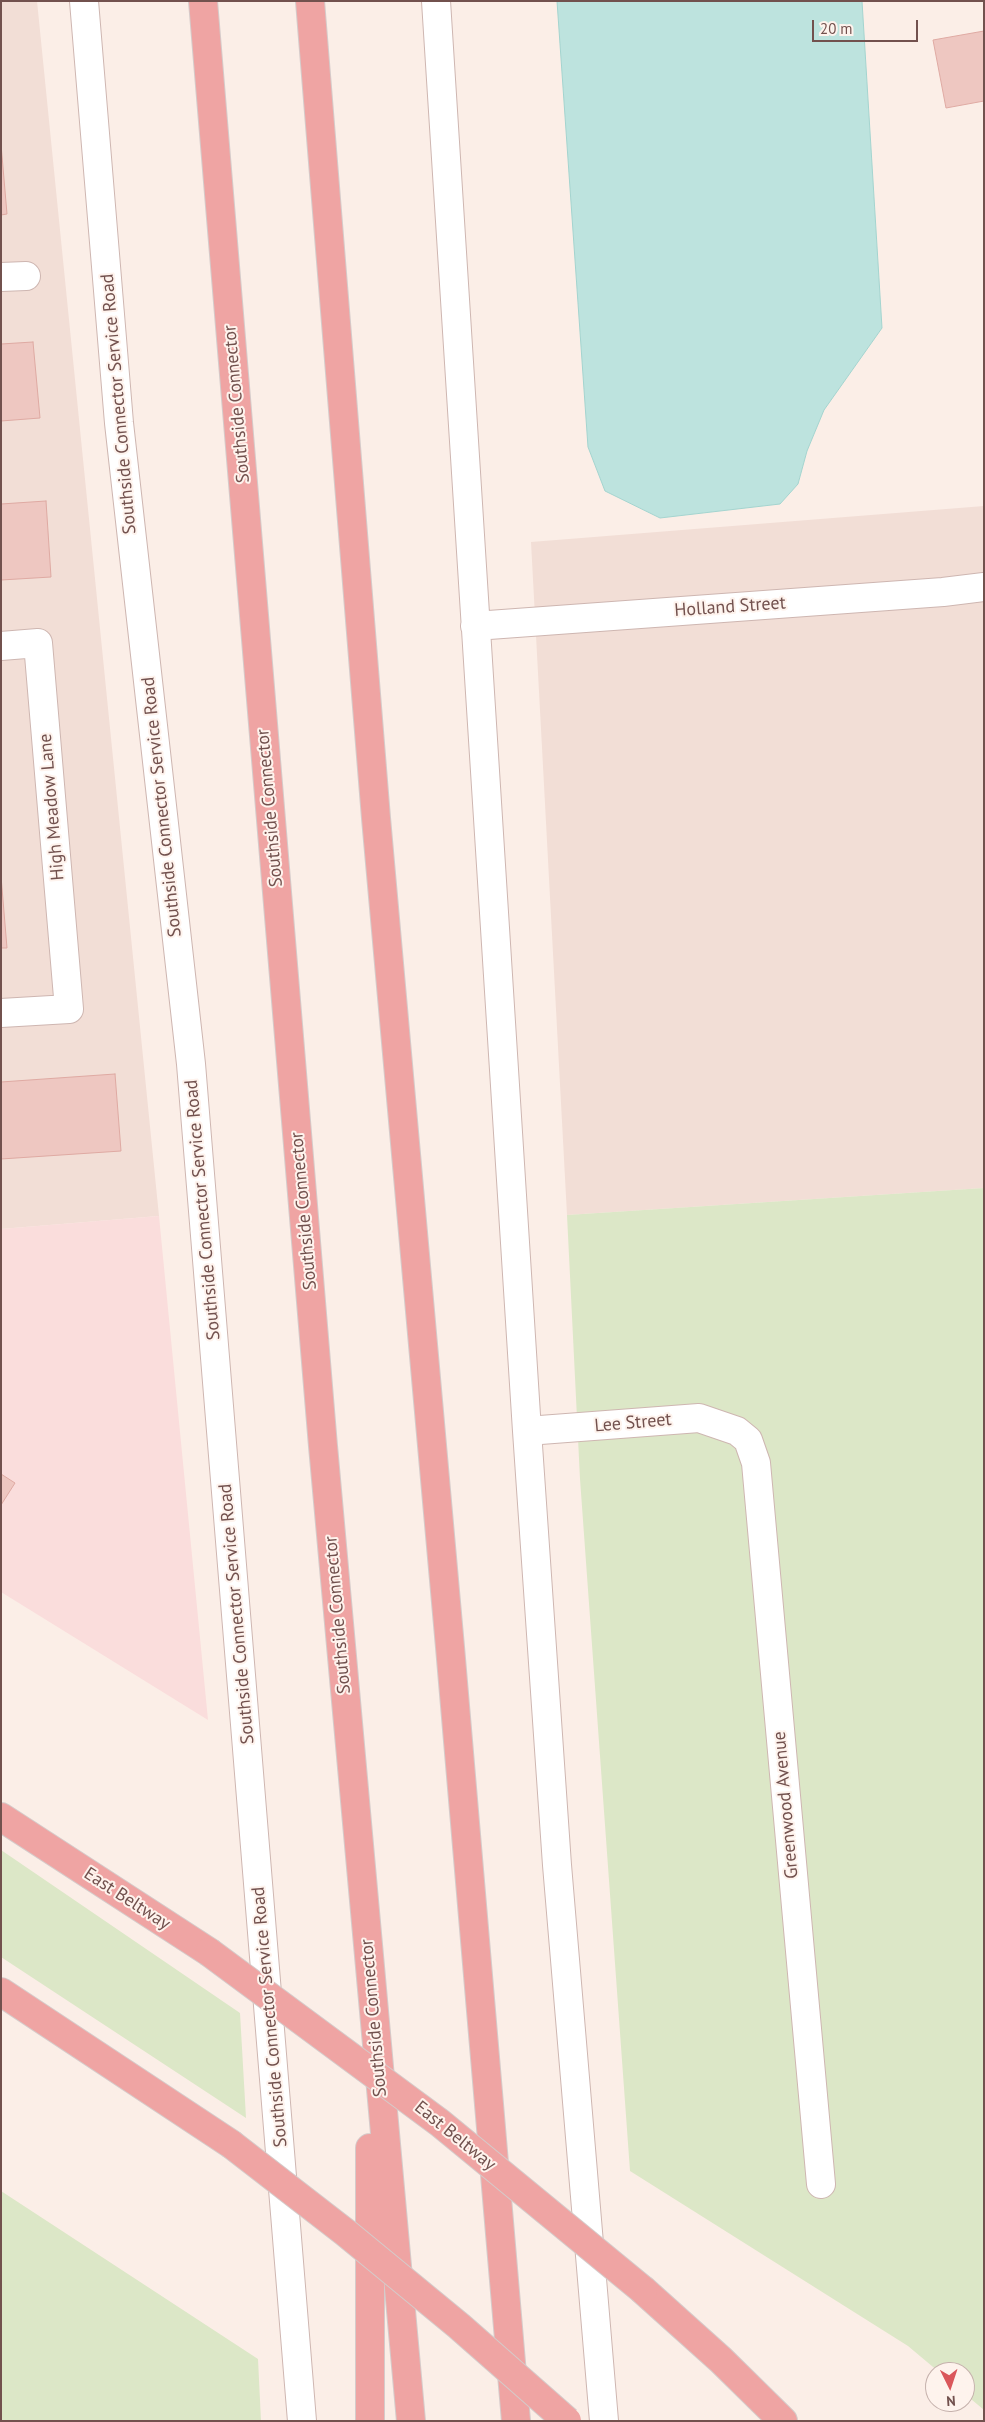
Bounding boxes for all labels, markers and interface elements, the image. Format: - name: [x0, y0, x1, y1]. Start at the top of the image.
- scale bar: [815, 10, 921, 42]
- text: 20 m: [820, 19, 853, 38]
- street label: Southside Connector Service Road: [97, 273, 141, 535]
- street label: Southside Connector: [219, 324, 255, 484]
- street label: Holland Street: [674, 592, 786, 622]
- street label: Southside Connector Service Road: [138, 676, 186, 938]
- street label: Southside Connector: [252, 728, 288, 888]
- street label: High Meadow Lane: [35, 733, 69, 881]
- street label: Southside Connector Service Road: [181, 1079, 225, 1341]
- street label: Southside Connector: [286, 1131, 322, 1291]
- street label: Lee Street: [594, 1409, 672, 1437]
- street label: Southside Connector Service Road: [215, 1483, 259, 1745]
- street label: Southside Connector: [320, 1535, 356, 1695]
- street label: Greenwood Avenue: [769, 1730, 803, 1880]
- street label: East Beltway: [80, 1863, 174, 1935]
- street label: Southside Connector Service Road: [248, 1886, 292, 2148]
- street label: Southside Connector: [356, 1938, 392, 2098]
- street label: East Beltway: [410, 2097, 500, 2175]
- north arrow: [925, 2362, 975, 2412]
- text: N: [946, 2392, 956, 2410]

